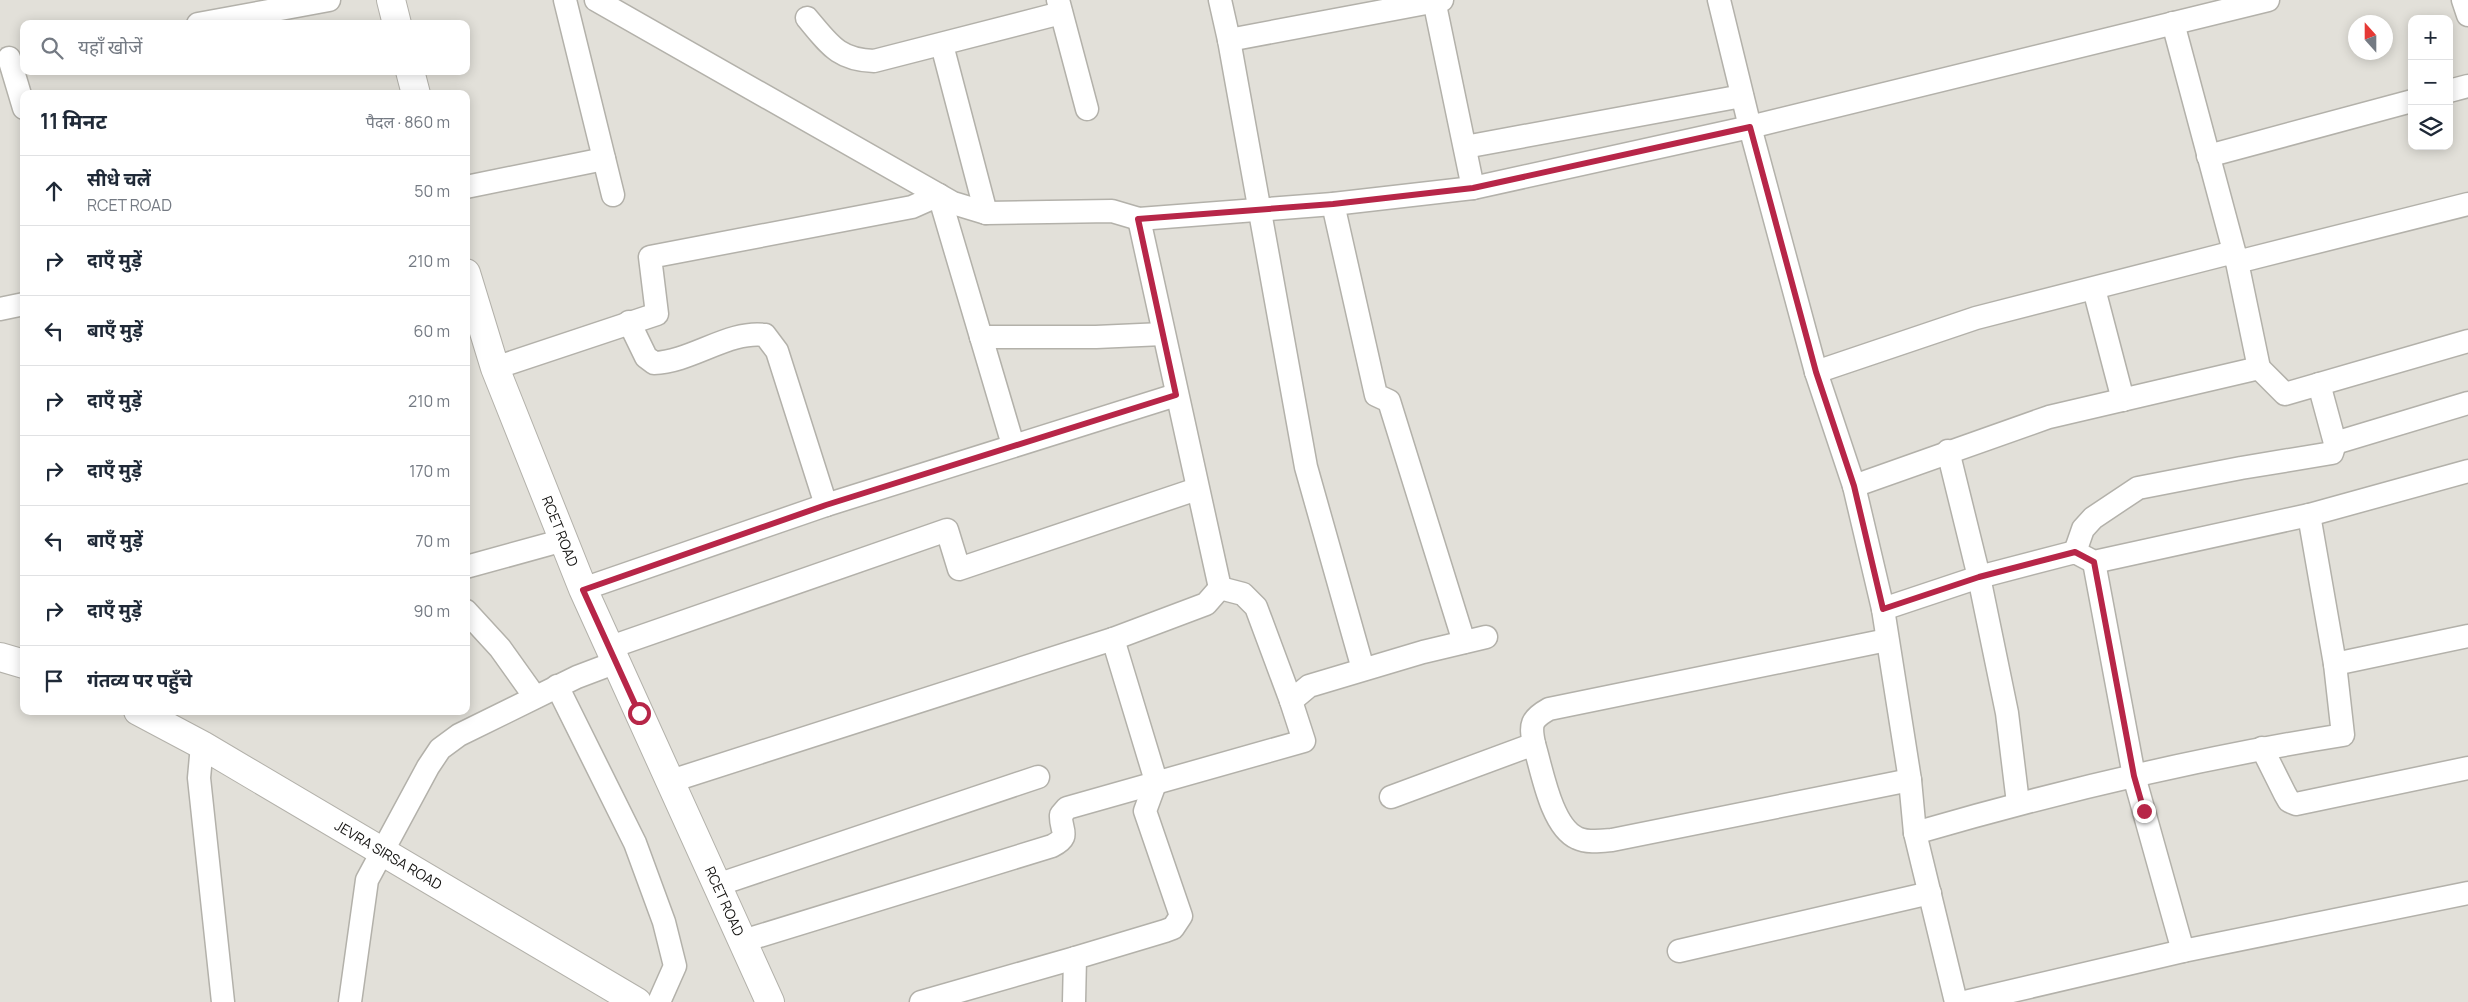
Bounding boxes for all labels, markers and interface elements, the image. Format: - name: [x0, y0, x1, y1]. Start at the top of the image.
- north arrow: [2348, 15, 2393, 60]
- map controls: [2408, 15, 2453, 150]
- button: +: [2408, 15, 2453, 60]
- search box: [20, 20, 470, 75]
- icon: search: [38, 34, 66, 62]
- text: यहाँ खोजें: [78, 34, 142, 60]
- button: −: [2408, 60, 2453, 105]
- button: layers: [2408, 105, 2453, 150]
- text: 11 मिनट: [40, 107, 107, 135]
- text: पैदल · 860 m: [366, 111, 450, 133]
- text: सीधे चलें: [87, 166, 151, 192]
- icon: ahead: [40, 177, 68, 205]
- text: 50 m: [414, 180, 450, 202]
- text: RCET ROAD: [87, 194, 172, 216]
- icon: right: [40, 247, 68, 275]
- text: दाएँ मुड़ें: [87, 247, 142, 273]
- text: 210 m: [408, 250, 450, 272]
- icon: left: [40, 317, 68, 345]
- text: बाएँ मुड़ें: [87, 317, 143, 343]
- text: 60 m: [414, 320, 450, 342]
- icon: right: [40, 387, 68, 415]
- text: दाएँ मुड़ें: [87, 387, 142, 413]
- text: 210 m: [408, 390, 450, 412]
- icon: right: [40, 457, 68, 485]
- text: दाएँ मुड़ें: [87, 457, 142, 483]
- text: 170 m: [409, 460, 450, 482]
- street label: RCET ROAD: [538, 493, 583, 569]
- icon: left: [40, 527, 68, 555]
- text: बाएँ मुड़ें: [87, 527, 143, 553]
- text: 70 m: [415, 530, 450, 552]
- icon: right: [40, 597, 68, 625]
- text: दाएँ मुड़ें: [87, 597, 142, 623]
- text: 90 m: [414, 600, 450, 622]
- icon: arrive: [40, 667, 68, 695]
- text: गंतव्य पर पहुँचे: [87, 667, 192, 693]
- route start: [628, 702, 651, 725]
- route end: [2133, 800, 2156, 823]
- street label: JEVRA SIRSA ROAD: [332, 816, 446, 894]
- street label: RCET ROAD: [701, 863, 749, 939]

